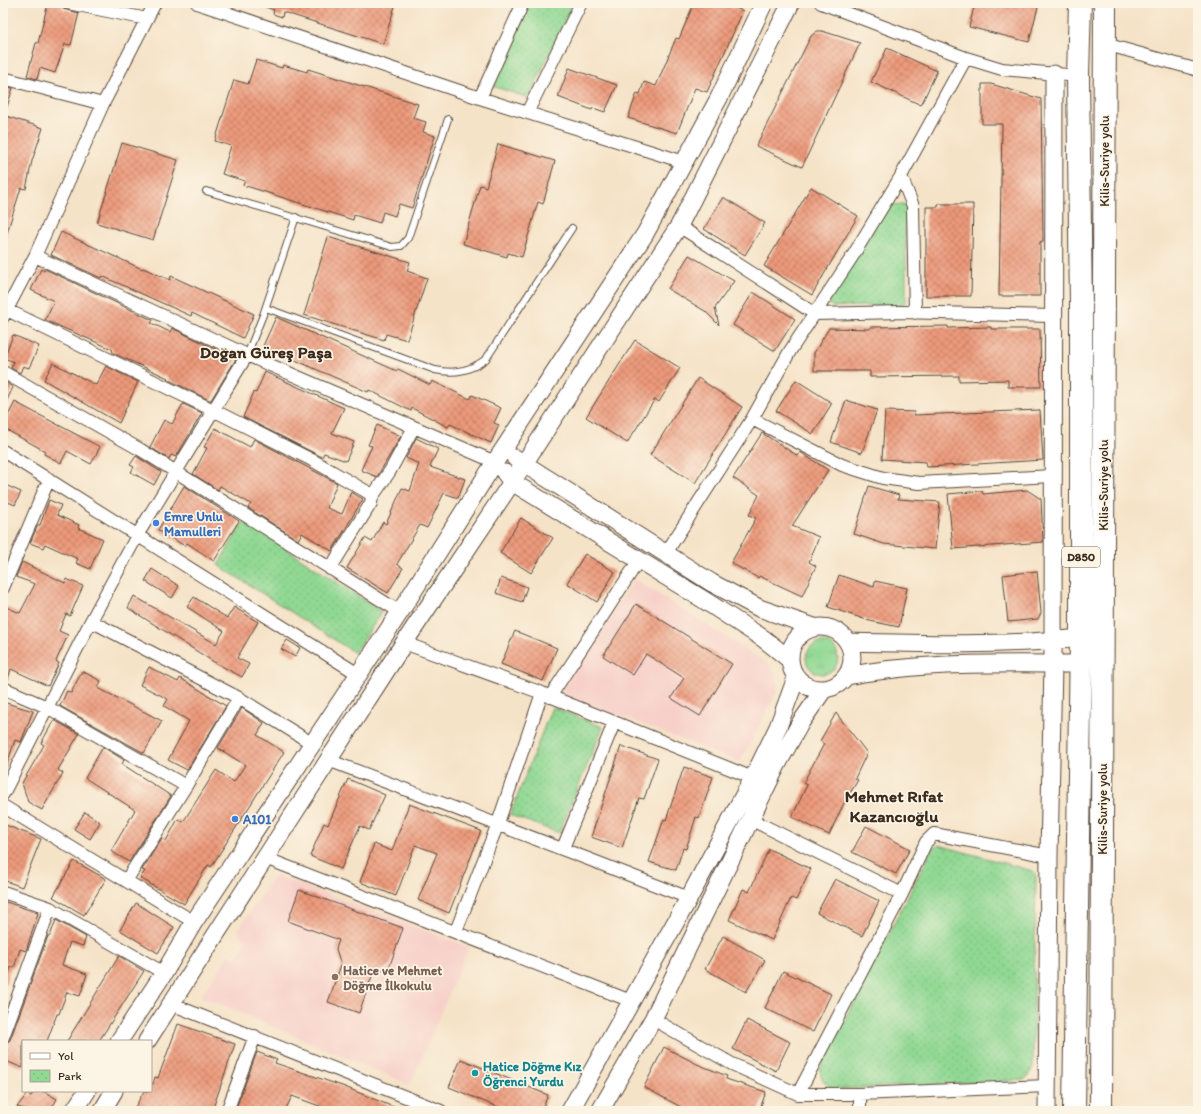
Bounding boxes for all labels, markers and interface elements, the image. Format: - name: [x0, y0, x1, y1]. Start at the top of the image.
- street label: Kilis-Suriye yolu: [1097, 115, 1112, 207]
- district label: Doğan Güreş Paşa: [200, 342, 333, 363]
- street label: Kilis-Suriye yolu: [1096, 439, 1111, 531]
- place label: Emre Unlu Mamulleri: [164, 509, 224, 539]
- marker: Emre Unlu Mamulleri: [151, 518, 161, 528]
- road number: D850: [1062, 547, 1100, 567]
- street label: Kilis-Suriye yolu: [1095, 763, 1110, 855]
- district label: Mehmet Rıfat Kazancıoğlu: [845, 786, 944, 827]
- place label: A101: [242, 812, 271, 827]
- marker: A101: [230, 814, 240, 824]
- place label: Hatice ve Mehmet Döğme İlkokulu: [343, 963, 442, 994]
- marker: Hatice ve Mehmet Döğme İlkokulu: [330, 972, 340, 982]
- legend: [22, 1040, 152, 1092]
- text: Yol: [58, 1049, 74, 1063]
- place label: Hatice Döğme Kız Öğrenci Yurdu: [483, 1059, 582, 1090]
- marker: Hatice Döğme Kız Öğrenci Yurdu: [470, 1068, 480, 1078]
- text: Park: [58, 1069, 82, 1083]

